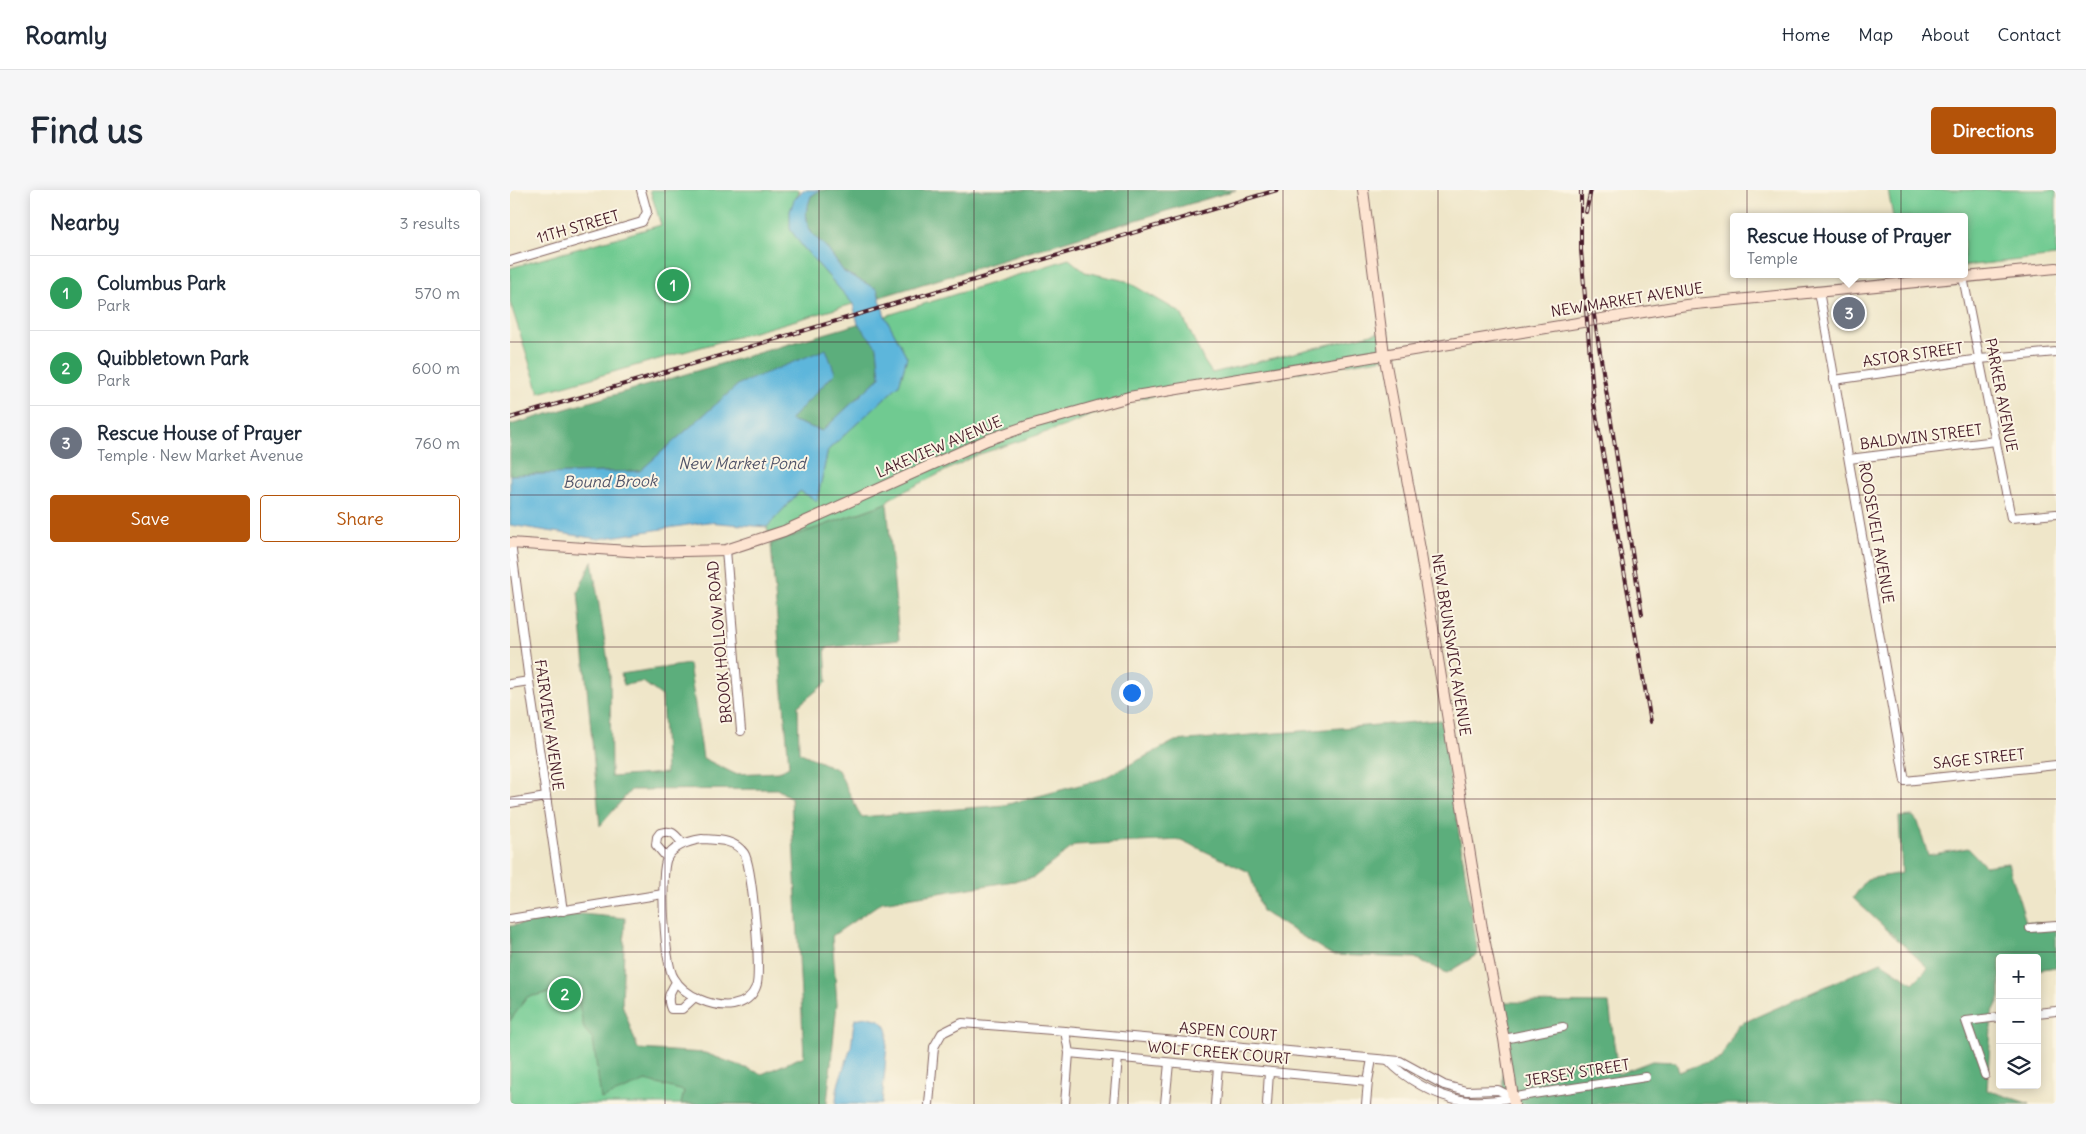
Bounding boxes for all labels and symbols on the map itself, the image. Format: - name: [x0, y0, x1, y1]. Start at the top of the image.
- street label: 11TH STREET: [534, 206, 622, 247]
- pin: 1: [657, 266, 689, 304]
- street label: NEW MARKET AVENUE: [1549, 278, 1705, 321]
- pin: 3: [1833, 294, 1865, 332]
- street label: PARKER AVENUE: [1981, 336, 2022, 454]
- street label: ASTOR STREET: [1861, 338, 1965, 371]
- street label: LAKEVIEW AVENUE: [873, 411, 1005, 482]
- street label: BALDWIN STREET: [1859, 420, 1983, 453]
- water label: New Market Pond: [678, 453, 808, 473]
- street label: ROOSEVELT AVENUE: [1855, 461, 1898, 605]
- water label: Bound Brook: [563, 470, 659, 492]
- street label: NEW BRUNSWICK AVENUE: [1428, 552, 1475, 738]
- street label: BROOK HOLLOW ROAD: [703, 560, 736, 724]
- street label: FAIRVIEW AVENUE: [531, 658, 568, 792]
- your location: [1119, 680, 1145, 706]
- street label: SAGE STREET: [1932, 744, 2026, 773]
- pin: 2: [549, 975, 581, 1013]
- street label: ASPEN COURT: [1178, 1018, 1278, 1045]
- street label: WOLF CREEK COURT: [1147, 1037, 1292, 1068]
- street label: JERSEY STREET: [1523, 1055, 1631, 1090]

